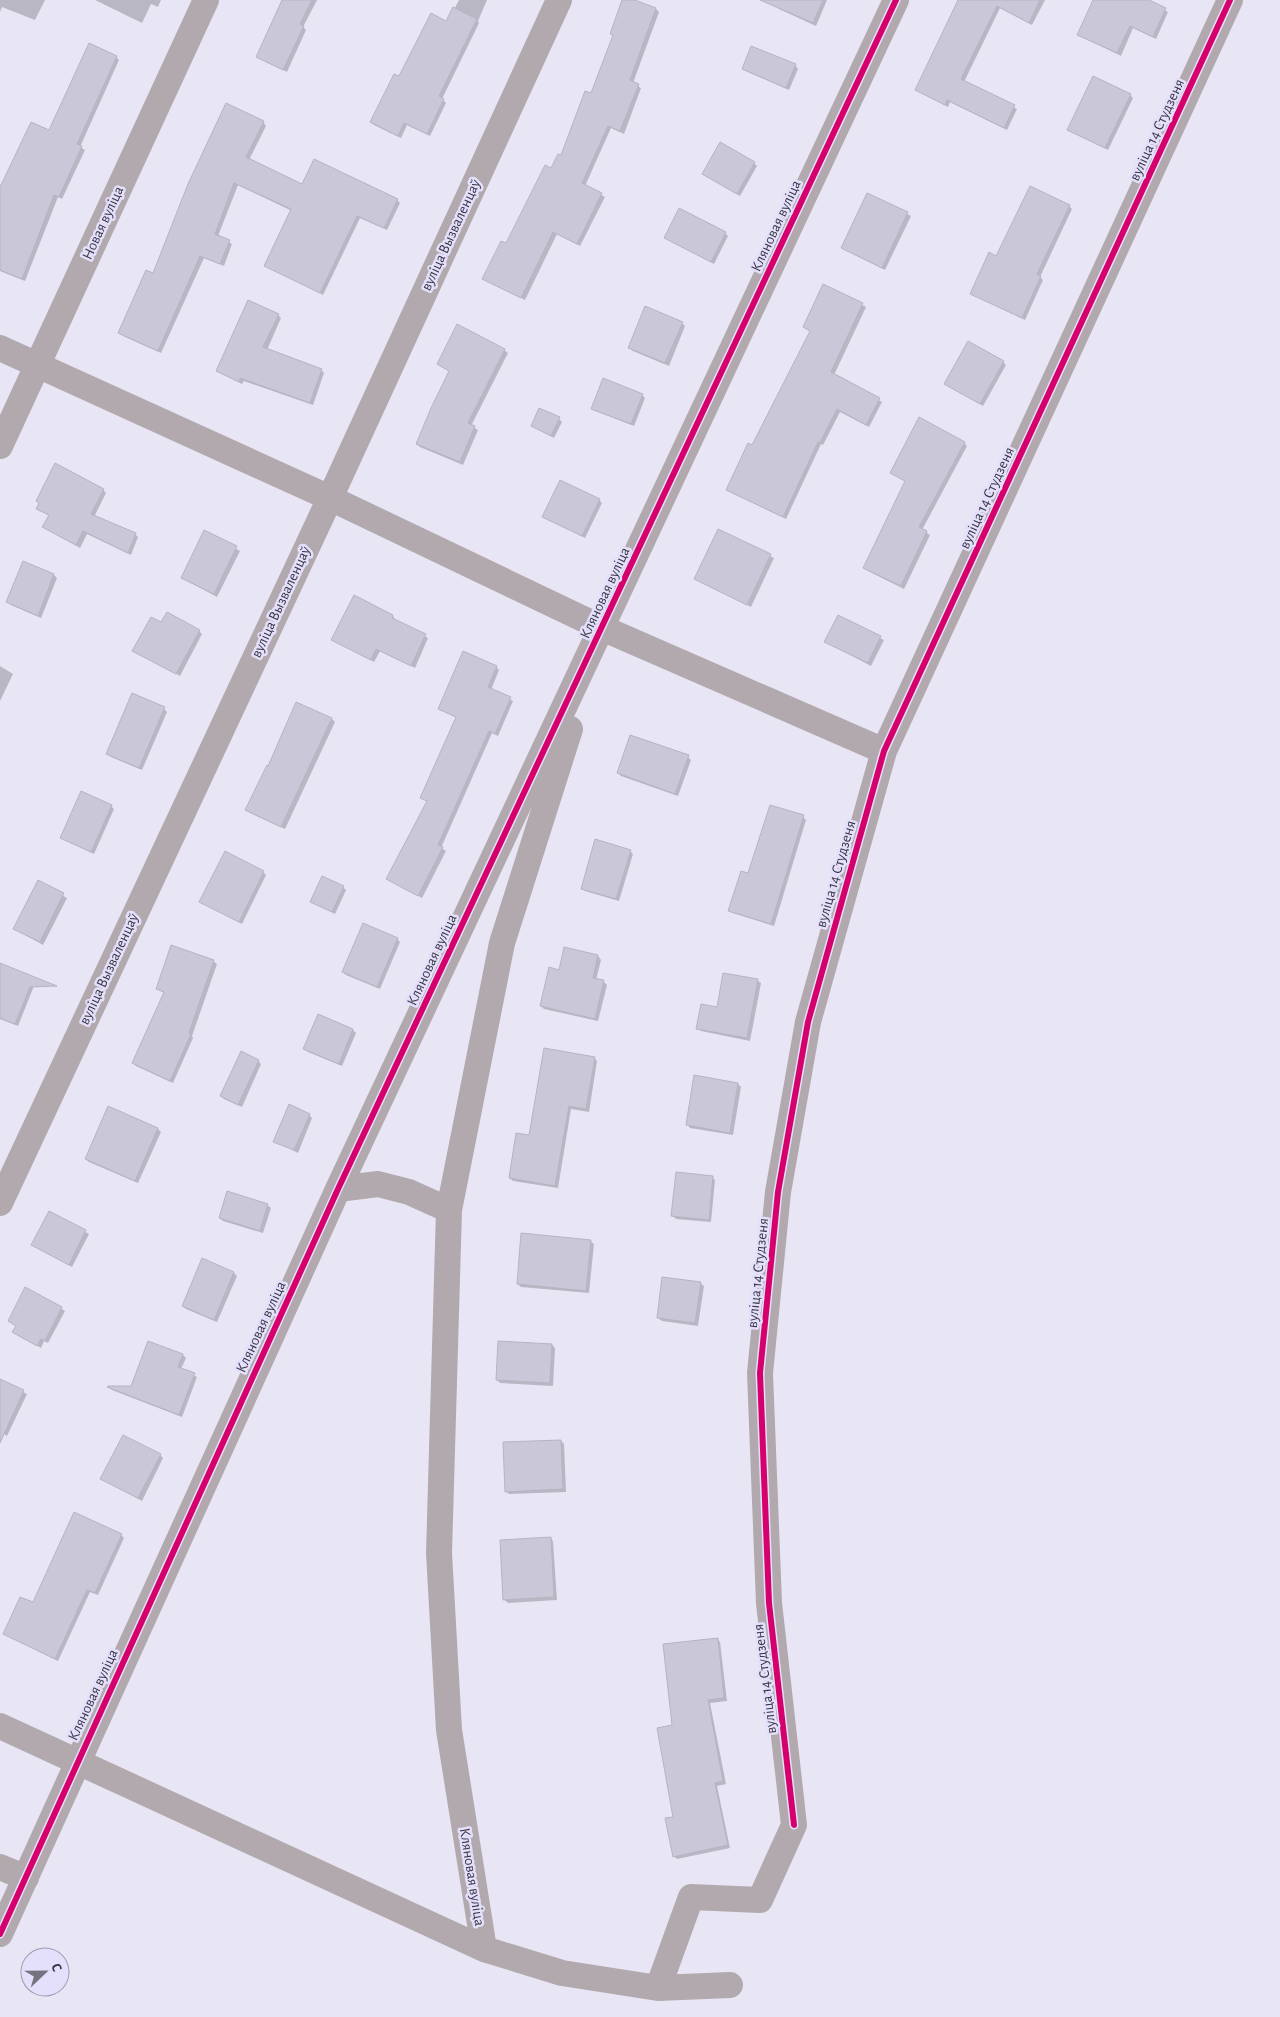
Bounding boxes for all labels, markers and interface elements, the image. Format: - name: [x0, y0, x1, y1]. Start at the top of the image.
- street label: вуліца 14 Студзеня: [1127, 77, 1187, 183]
- street label: вуліца Вызваленцаў: [419, 176, 484, 293]
- street label: Кляновая вуліца: [748, 178, 804, 274]
- street label: Новая вуліца: [80, 184, 127, 262]
- street label: вуліца 14 Студзеня: [957, 445, 1017, 551]
- street label: вуліца Вызваленцаў: [249, 543, 314, 660]
- street label: Кляновая вуліца: [577, 545, 633, 641]
- street label: вуліца 14 Студзеня: [814, 819, 858, 929]
- street label: вуліца Вызваленцаў: [77, 910, 142, 1027]
- street label: Кляновая вуліца: [404, 912, 460, 1008]
- street label: вуліца 14 Студзеня: [745, 1217, 771, 1329]
- street label: Кляновая вуліца: [233, 1279, 289, 1375]
- street label: вуліца 14 Студзеня: [751, 1623, 779, 1735]
- street label: Кляновая вуліца: [65, 1647, 121, 1743]
- street label: Кляновая вуліца: [457, 1827, 487, 1927]
- north arrow: [20, 1947, 70, 1997]
- text: С: [48, 1961, 64, 1974]

